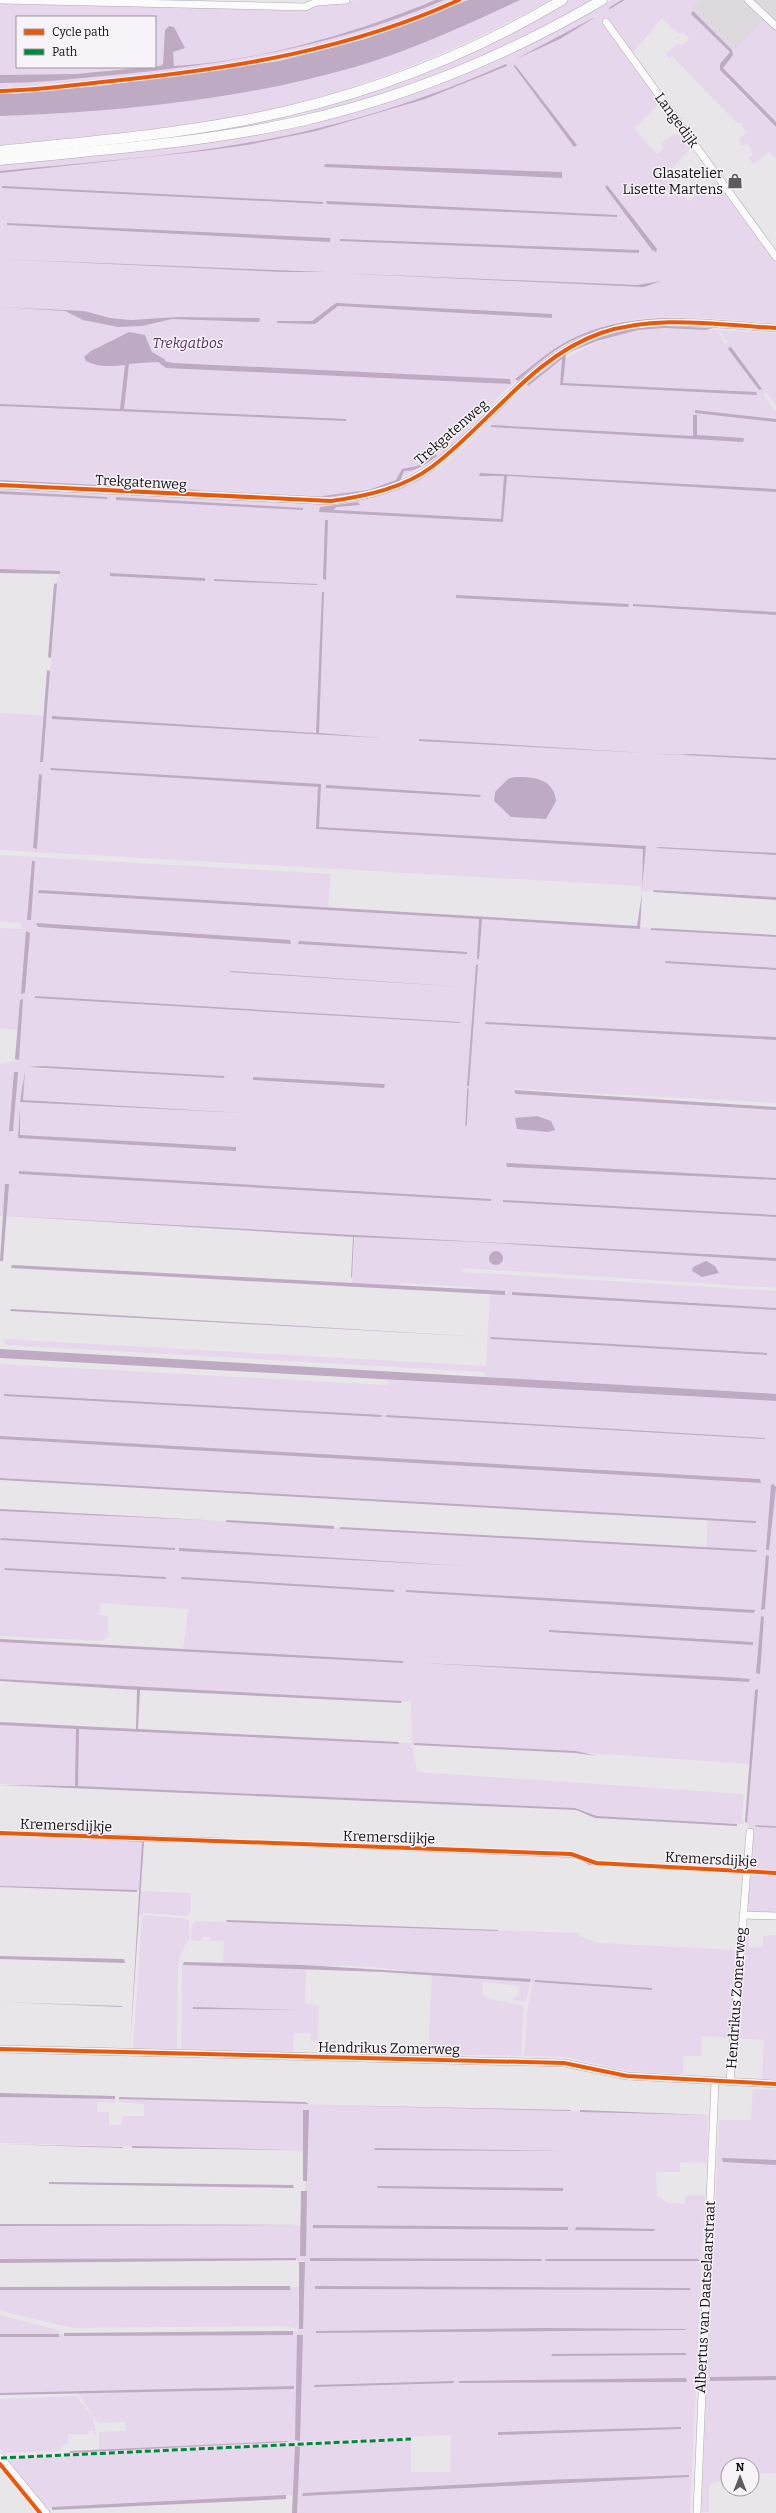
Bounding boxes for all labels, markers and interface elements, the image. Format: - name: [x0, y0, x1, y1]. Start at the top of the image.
- legend: [16, 16, 156, 68]
- text: Cycle path: [52, 25, 110, 39]
- text: Path: [52, 45, 78, 59]
- street label: Langedijk: [651, 90, 702, 151]
- place label: Glasatelier Lisette Martens: [622, 165, 723, 198]
- shop icon: Glasatelier Lisette Martens: [726, 172, 744, 190]
- park label: Trekgatbos: [153, 335, 224, 352]
- street label: Trekgatenweg: [411, 396, 492, 469]
- street label: Trekgatenweg: [95, 472, 187, 493]
- street label: Kremersdijkje: [20, 1815, 112, 1836]
- street label: Kremersdijkje: [343, 1827, 435, 1848]
- street label: Kremersdijkje: [664, 1849, 757, 1870]
- street label: Hendrikus Zomerweg: [723, 1926, 750, 2070]
- street label: Hendrikus Zomerweg: [318, 2039, 460, 2058]
- street label: Albertus van Daatselaarstraat: [692, 2200, 719, 2394]
- north arrow: [720, 2457, 760, 2497]
- text: N: [736, 2461, 745, 2474]

